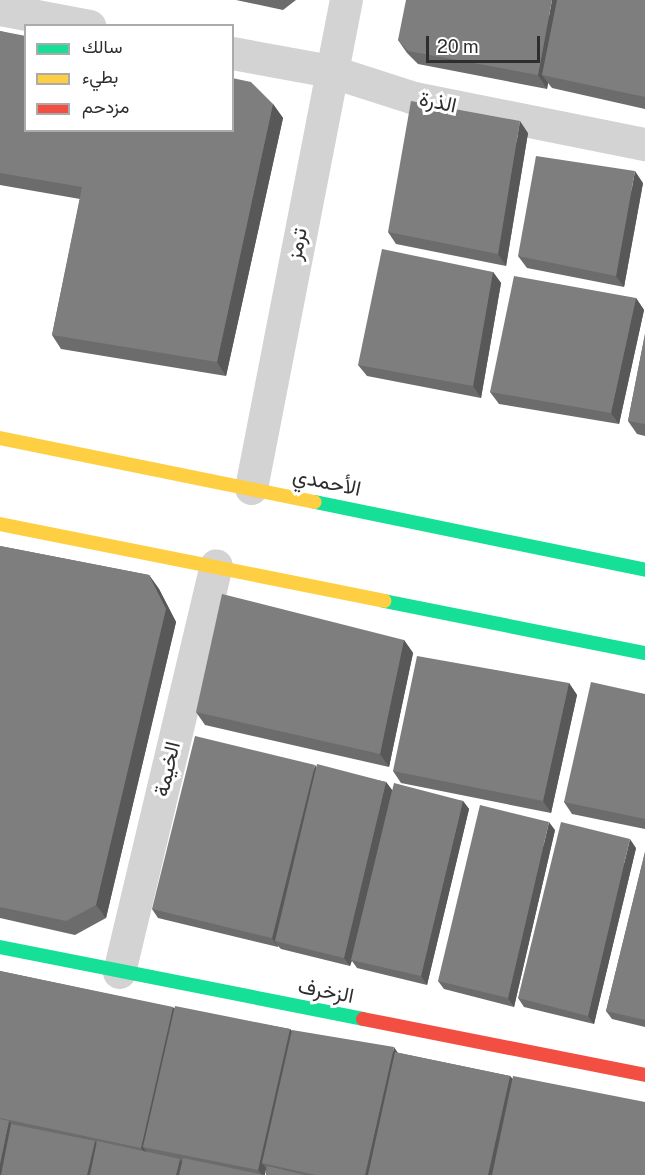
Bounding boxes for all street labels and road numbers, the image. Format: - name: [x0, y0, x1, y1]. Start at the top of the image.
- street label: الذرة: [417, 86, 459, 118]
- street label: ترمز: [282, 226, 312, 262]
- street label: الأحمدي: [291, 463, 363, 501]
- street label: الخيمة: [148, 739, 186, 799]
- street label: الزخرف: [296, 973, 356, 1009]

